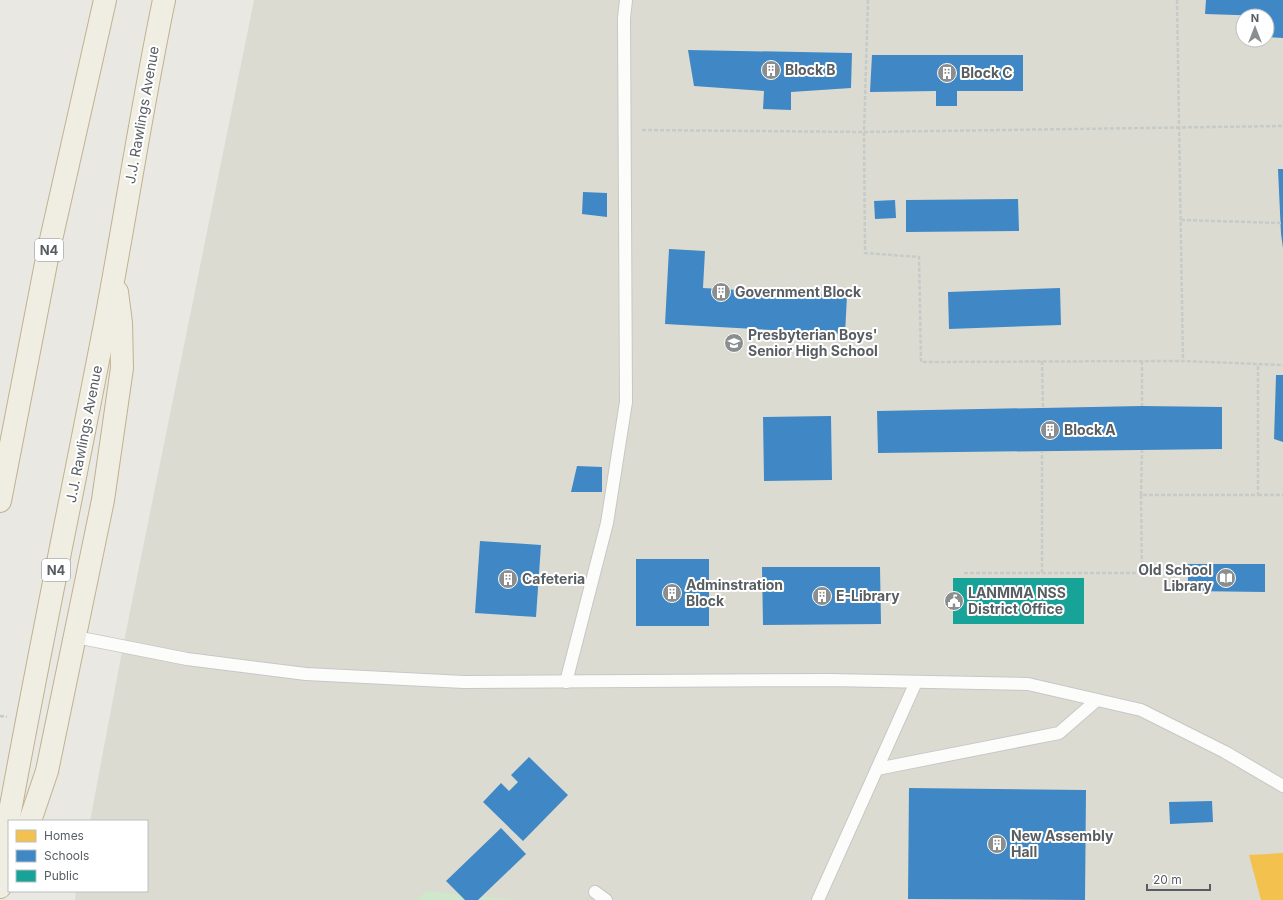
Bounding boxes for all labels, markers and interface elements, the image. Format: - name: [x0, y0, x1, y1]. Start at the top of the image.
- north arrow: [1235, 8, 1275, 48]
- text: N: [1251, 11, 1259, 25]
- street label: J.J. Rawlings Avenue: [121, 45, 162, 185]
- building icon: Block B: [760, 59, 782, 81]
- place label: Block B: [785, 61, 836, 78]
- building icon: Block C: [936, 62, 958, 84]
- place label: Block C: [961, 64, 1013, 81]
- road number: N4: [35, 239, 63, 261]
- building icon: Government Block: [710, 281, 732, 303]
- place label: Government Block: [735, 283, 862, 300]
- place label: Presbyterian Boys' Senior High School: [748, 326, 878, 359]
- school or university icon: Presbyterian Boys' Senior High School: [723, 332, 745, 354]
- street label: J.J. Rawlings Avenue: [62, 364, 105, 504]
- building icon: Block A: [1039, 419, 1061, 441]
- place label: Block A: [1064, 421, 1116, 438]
- road number: N4: [42, 559, 70, 581]
- place label: Old School Library: [1138, 561, 1213, 594]
- library icon: Old School Library: [1215, 567, 1237, 589]
- building icon: Cafeteria: [497, 568, 519, 590]
- place label: Cafeteria: [522, 570, 585, 587]
- place label: Adminstration Block: [686, 576, 783, 609]
- building icon: Adminstration Block: [661, 582, 683, 604]
- place label: LANMMA NSS District Office: [968, 584, 1066, 617]
- building icon: E-Library: [811, 585, 833, 607]
- place label: E-Library: [836, 587, 900, 604]
- public building icon: LANMMA NSS District Office: [943, 590, 965, 612]
- legend: [8, 820, 148, 892]
- place label: New Assembly Hall: [1011, 827, 1114, 860]
- text: Homes: [44, 828, 84, 843]
- building icon: New Assembly Hall: [986, 833, 1008, 855]
- text: Schools: [44, 848, 89, 863]
- scale bar: [1147, 866, 1210, 892]
- text: Public: [44, 868, 79, 883]
- text: 20 m: [1153, 872, 1182, 887]

